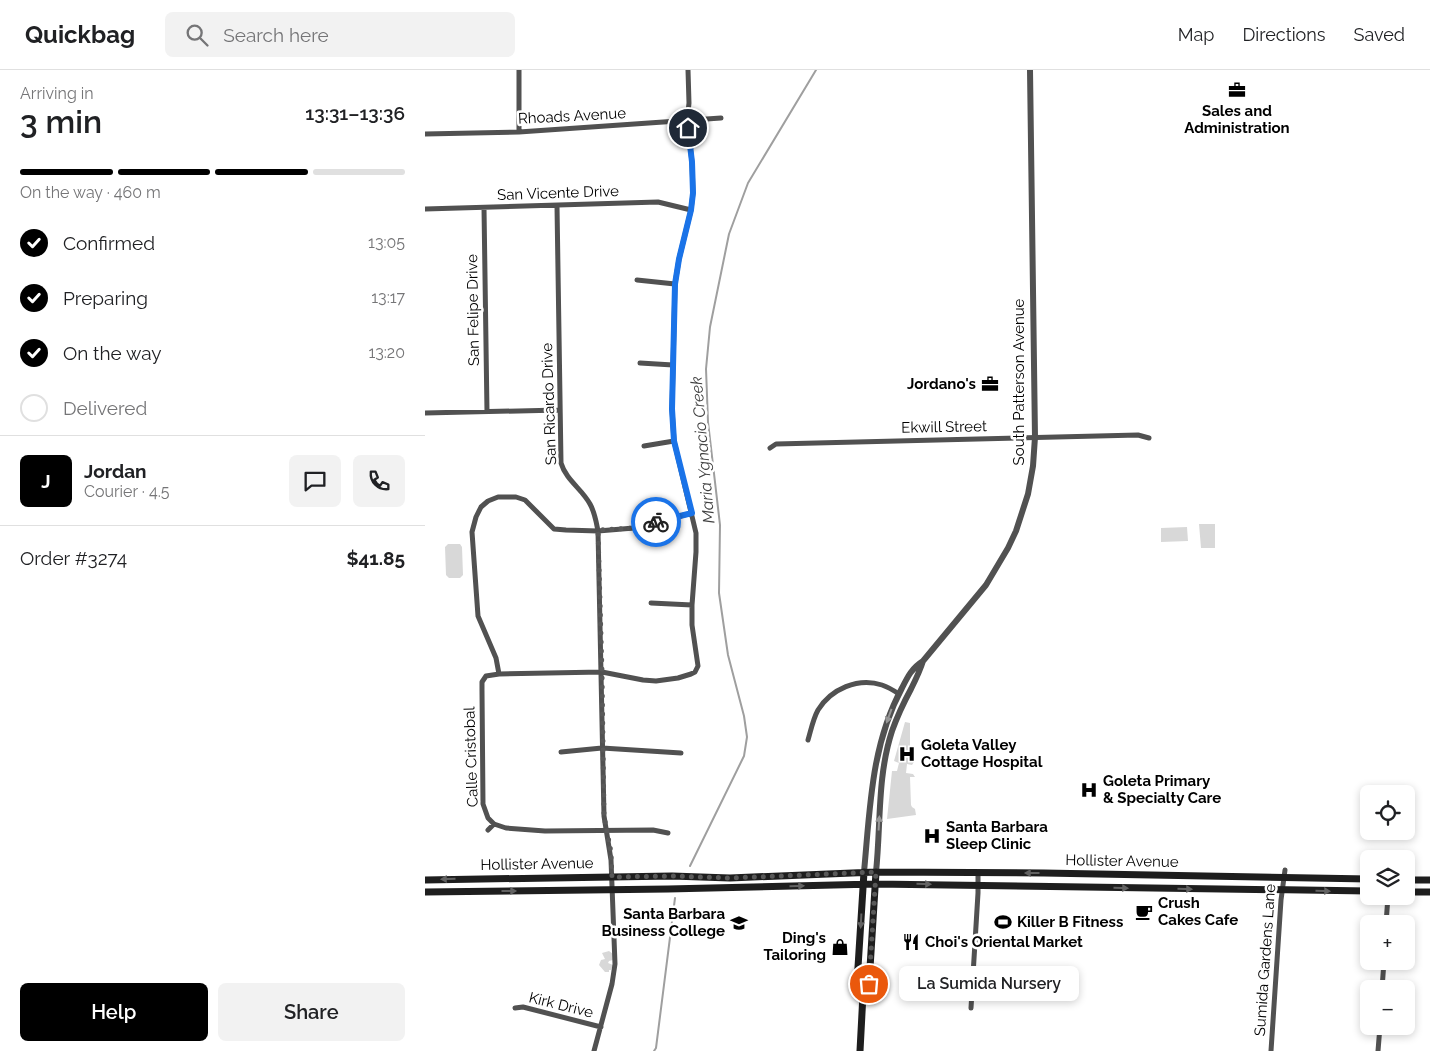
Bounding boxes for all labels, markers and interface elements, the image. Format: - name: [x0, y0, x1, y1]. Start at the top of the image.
- search box: [165, 12, 515, 57]
- text: Quickbag: [25, 20, 135, 49]
- icon: search: [183, 21, 211, 49]
- text: Search here: [223, 24, 329, 46]
- text: Map: [1178, 24, 1214, 45]
- text: Directions: [1242, 24, 1326, 45]
- text: Saved: [1354, 24, 1405, 45]
- office icon: Sales and Administration: [1227, 80, 1247, 100]
- text: Arriving in: [20, 84, 94, 103]
- text: 13:31–13:36: [305, 102, 405, 124]
- place label: Sales and Administration: [1184, 102, 1290, 137]
- text: 3 min: [20, 103, 102, 140]
- street label: Rhoads Avenue: [518, 104, 627, 128]
- pin: [667, 107, 709, 149]
- icon: home: [674, 114, 702, 142]
- street label: San Vicente Drive: [497, 182, 619, 204]
- text: On the way · 460 m: [20, 183, 161, 202]
- icon: check: [20, 229, 48, 257]
- text: Confirmed: [63, 232, 155, 254]
- text: 13:05: [368, 233, 405, 252]
- street label: San Felipe Drive: [463, 254, 483, 366]
- icon: check: [20, 284, 48, 312]
- text: Preparing: [63, 287, 148, 309]
- text: 13:17: [371, 288, 405, 307]
- street label: South Patterson Avenue: [1010, 298, 1028, 465]
- icon: check: [20, 339, 48, 367]
- text: On the way: [63, 342, 162, 364]
- street label: San Ricardo Drive: [538, 342, 560, 465]
- text: 13:20: [368, 343, 405, 362]
- office icon: Jordano's: [980, 374, 1000, 394]
- water label: Maria Ygnacio Creek: [687, 375, 718, 524]
- place label: Jordano's: [907, 375, 976, 393]
- text: Delivered: [63, 397, 147, 419]
- street label: Ekwill Street: [901, 417, 987, 437]
- button: chat: [289, 455, 341, 507]
- button: phone: [353, 455, 405, 507]
- text: Jordan: [84, 460, 147, 482]
- text: J: [41, 470, 51, 492]
- text: Courier · 4.5: [84, 482, 169, 501]
- courier: [631, 497, 681, 547]
- icon: bike: [642, 508, 670, 536]
- text: Order #3274: [20, 547, 127, 569]
- text: $41.85: [346, 547, 405, 569]
- street label: Calle Cristobal: [460, 705, 482, 808]
- one-way arrow: [885, 709, 892, 724]
- place label: Goleta Valley Cottage Hospital: [921, 736, 1043, 771]
- hospital icon: Goleta Valley Cottage Hospital: [897, 744, 917, 764]
- place label: Goleta Primary & Specialty Care: [1103, 772, 1221, 807]
- hospital icon: Goleta Primary & Specialty Care: [1079, 780, 1099, 800]
- map controls: [1360, 785, 1415, 1035]
- button: locate: [1360, 785, 1415, 840]
- one-way arrow: [875, 815, 883, 831]
- place label: Santa Barbara Sleep Clinic: [946, 818, 1048, 853]
- hospital icon: Santa Barbara Sleep Clinic: [922, 826, 942, 846]
- button: layers: [1360, 850, 1415, 905]
- street label: Hollister Avenue: [1065, 851, 1179, 871]
- street label: Hollister Avenue: [480, 854, 594, 874]
- one-way arrow: [1024, 869, 1040, 877]
- one-way arrow: [440, 875, 456, 883]
- one-way arrow: [916, 880, 932, 888]
- one-way arrow: [789, 881, 805, 889]
- street label: Sumida Gardens Lane: [1251, 883, 1279, 1037]
- one-way arrow: [1113, 884, 1129, 892]
- one-way arrow: [1178, 885, 1194, 893]
- one-way arrow: [501, 887, 517, 895]
- one-way arrow: [1315, 887, 1331, 895]
- place label: Crush Cakes Cafe: [1158, 894, 1238, 929]
- cafe icon: Crush Cakes Cafe: [1134, 902, 1154, 922]
- place label: Santa Barbara Business College: [602, 905, 725, 940]
- sports icon: Killer B Fitness: [993, 912, 1013, 932]
- school or university icon: Santa Barbara Business College: [729, 913, 749, 933]
- one-way arrow: [856, 913, 864, 929]
- place label: Killer B Fitness: [1017, 913, 1123, 931]
- button: +: [1360, 915, 1415, 970]
- place label: Ding's Tailoring: [764, 929, 826, 964]
- restaurant icon: Choi's Oriental Market: [901, 932, 921, 952]
- place label: Choi's Oriental Market: [925, 933, 1083, 951]
- shop icon: Ding's Tailoring: [830, 937, 850, 957]
- pin: [848, 963, 890, 1005]
- callout: La Sumida Nursery: [899, 966, 1079, 1002]
- icon: bag: [855, 970, 883, 998]
- text: La Sumida Nursery: [917, 974, 1061, 993]
- button: −: [1360, 980, 1415, 1035]
- button: Help: [20, 983, 208, 1041]
- button: Share: [218, 983, 405, 1041]
- street label: Kirk Drive: [527, 988, 595, 1022]

